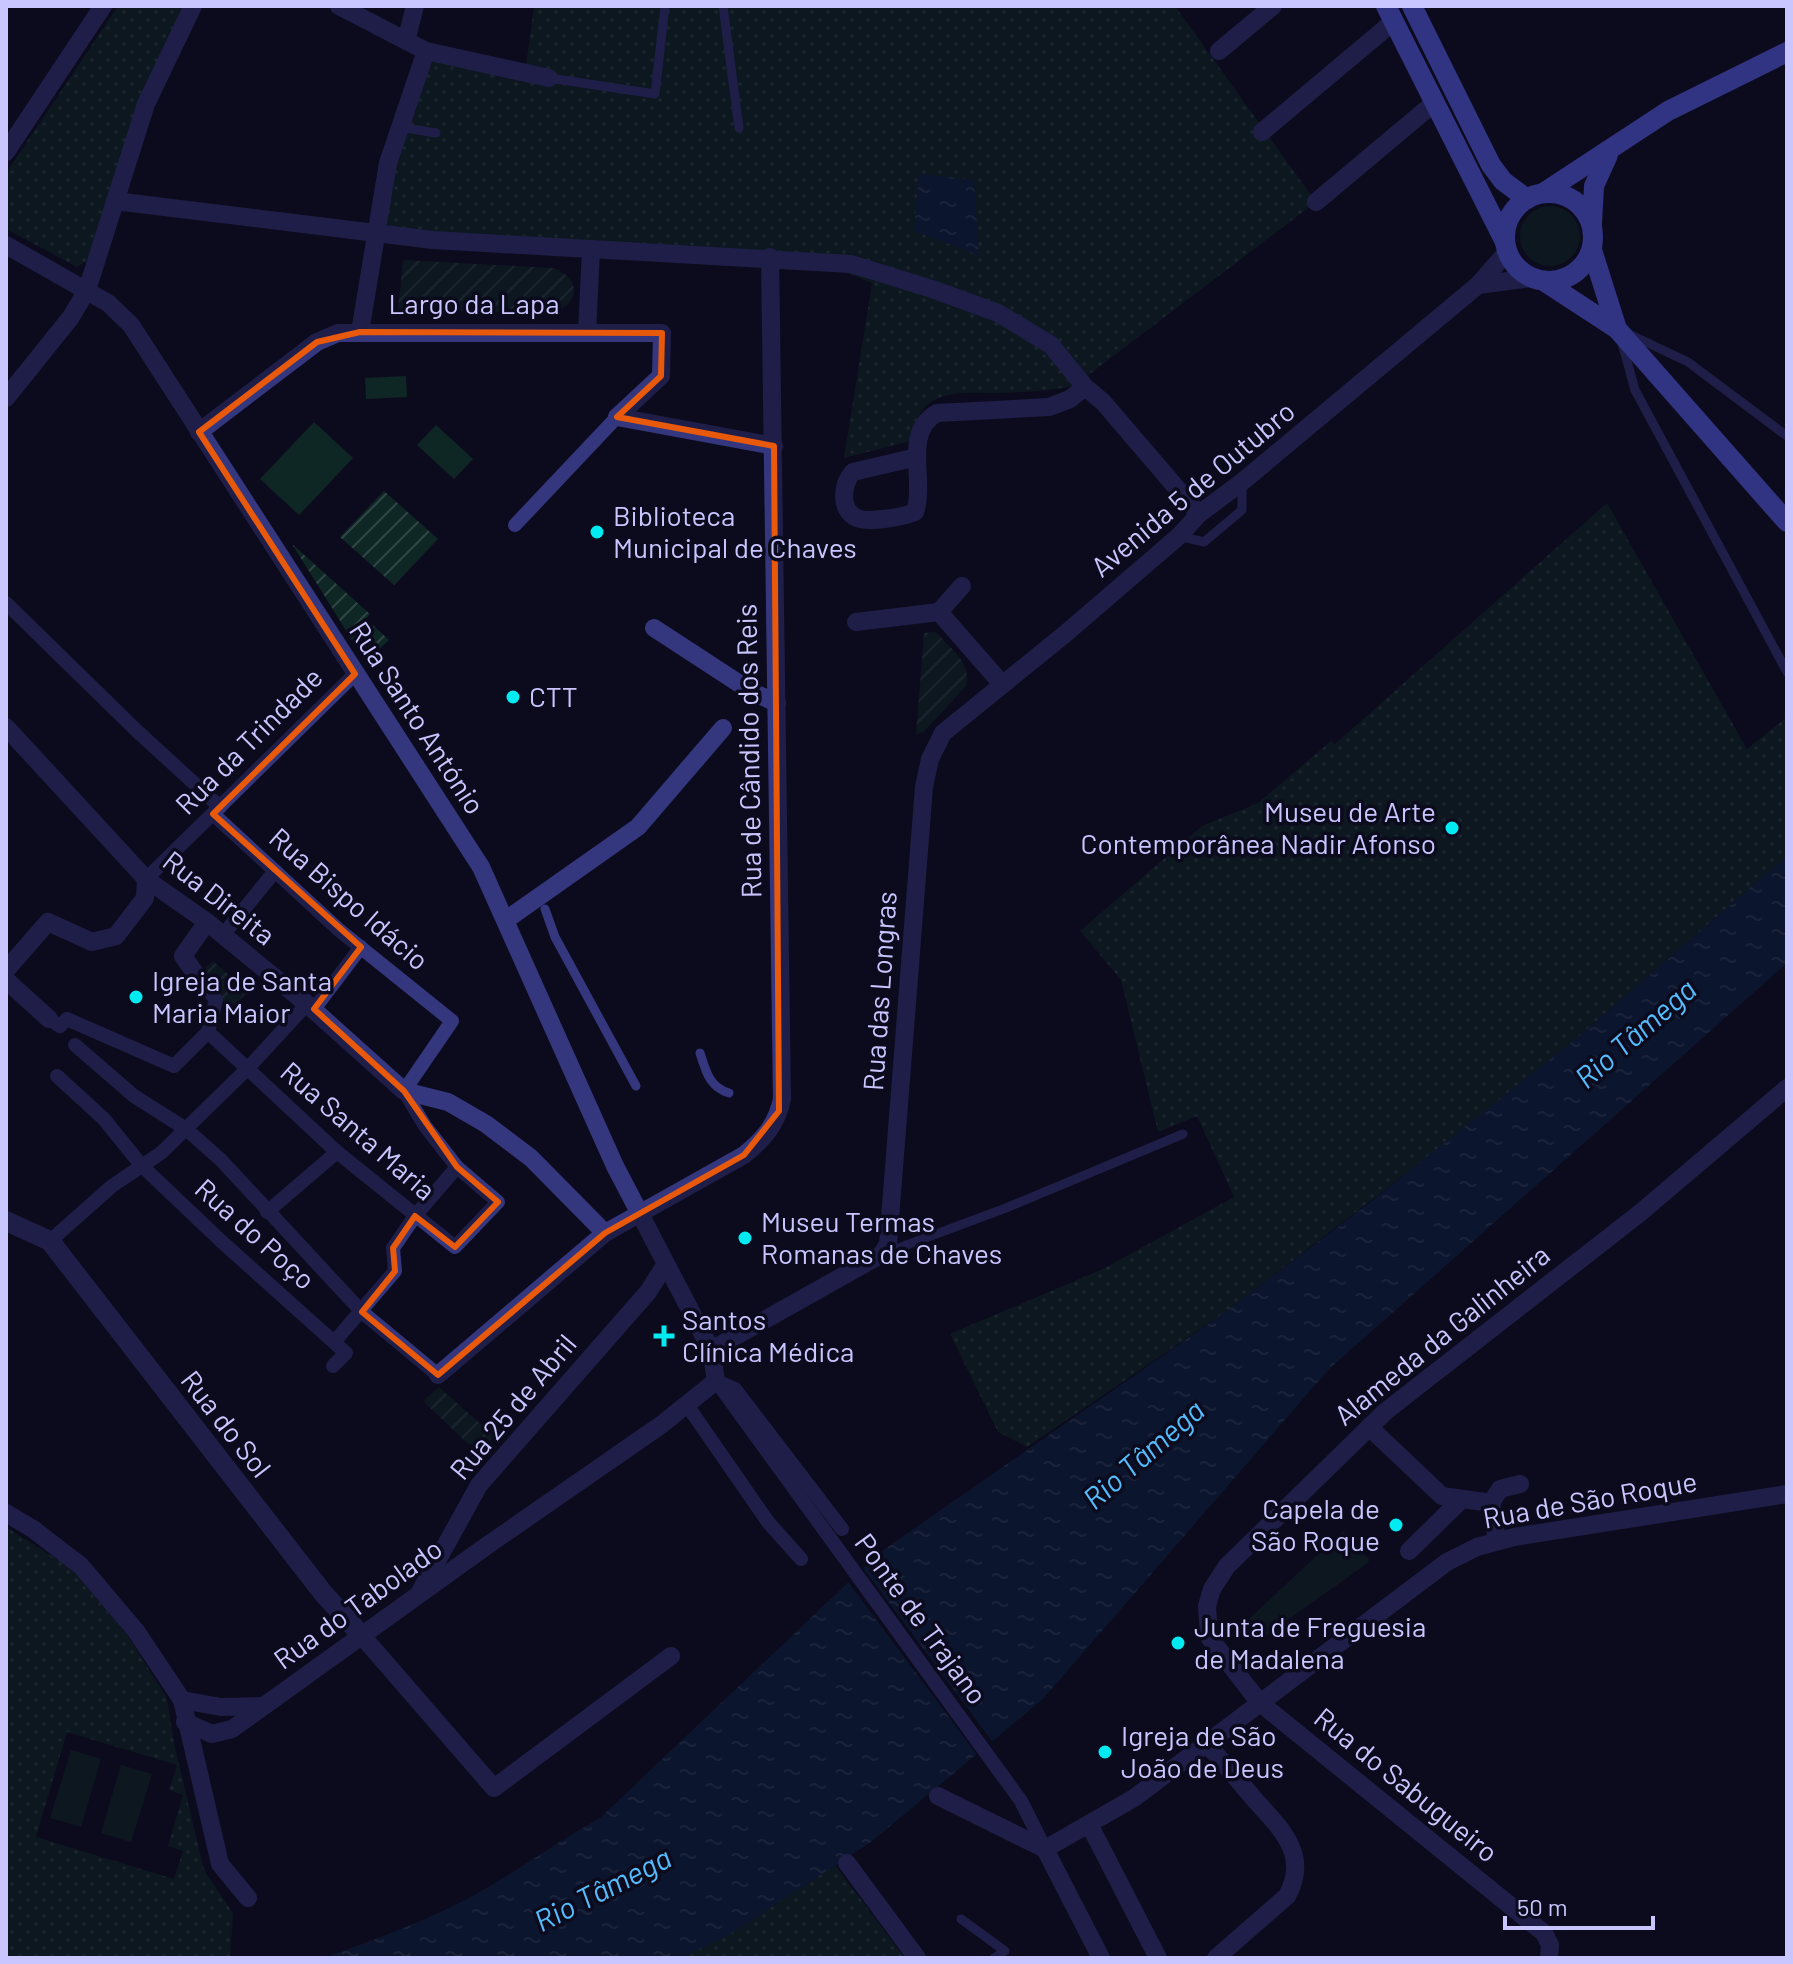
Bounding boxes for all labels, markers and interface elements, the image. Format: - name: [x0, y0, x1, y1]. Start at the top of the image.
- street label: Largo da Lapa: [388, 286, 560, 320]
- street label: Avenida 5 de Outubro: [1084, 393, 1301, 583]
- place label: Biblioteca Municipal de Chaves: [613, 498, 857, 564]
- marker: Biblioteca Municipal de Chaves: [588, 523, 606, 541]
- street label: Rua de Cândido dos Reis: [728, 603, 768, 899]
- street label: Rua Santo António: [343, 615, 493, 820]
- street label: Rua da Trindade: [168, 660, 329, 821]
- place label: CTT: [529, 679, 578, 713]
- marker: CTT: [504, 688, 522, 706]
- place label: Museu de Arte Contemporânea Nadir Afonso: [1080, 794, 1436, 860]
- marker: Museu de Arte Contemporânea Nadir Afonso: [1443, 819, 1461, 837]
- street label: Rua Bispo Idácio: [263, 820, 436, 977]
- street label: Rua Direita: [157, 843, 283, 952]
- street label: Rua das Longras: [855, 890, 903, 1092]
- place label: Igreja de Santa Maria Maior: [152, 963, 332, 1029]
- water label: Rio Tâmega: [1567, 970, 1703, 1095]
- marker: Igreja de Santa Maria Maior: [127, 988, 145, 1006]
- street label: Rua Santa Maria: [274, 1054, 443, 1207]
- street label: Rua do Poço: [189, 1171, 323, 1296]
- place label: Museu Termas Romanas de Chaves: [761, 1204, 1002, 1270]
- marker: Museu Termas Romanas de Chaves: [736, 1229, 754, 1247]
- street label: Alameda da Galinheira: [1327, 1237, 1556, 1432]
- place label: Santos Clínica Médica: [682, 1302, 854, 1368]
- marker: Santos Clínica Médica: [653, 1325, 675, 1347]
- street label: Rua 25 de Abril: [442, 1327, 583, 1486]
- street label: Rua do Sol: [175, 1363, 279, 1484]
- water label: Rio Tâmega: [1075, 1391, 1211, 1516]
- street label: Rua de São Roque: [1480, 1463, 1700, 1535]
- place label: Capela de São Roque: [1251, 1491, 1380, 1557]
- marker: Capela de São Roque: [1387, 1516, 1405, 1534]
- street label: Ponte de Trajano: [848, 1526, 995, 1710]
- street label: Rua do Tabolado: [267, 1531, 448, 1676]
- place label: Junta de Freguesia de Madalena: [1194, 1609, 1426, 1675]
- marker: Junta de Freguesia de Madalena: [1169, 1634, 1187, 1652]
- street label: Rua do Sabugueiro: [1308, 1700, 1505, 1869]
- place label: Igreja de São João de Deus: [1121, 1718, 1284, 1784]
- marker: Igreja de São João de Deus: [1096, 1743, 1114, 1761]
- water label: Rio Tâmega: [528, 1838, 677, 1938]
- scale bar: [1505, 1880, 1653, 1930]
- text: 50 m: [1517, 1892, 1568, 1921]

